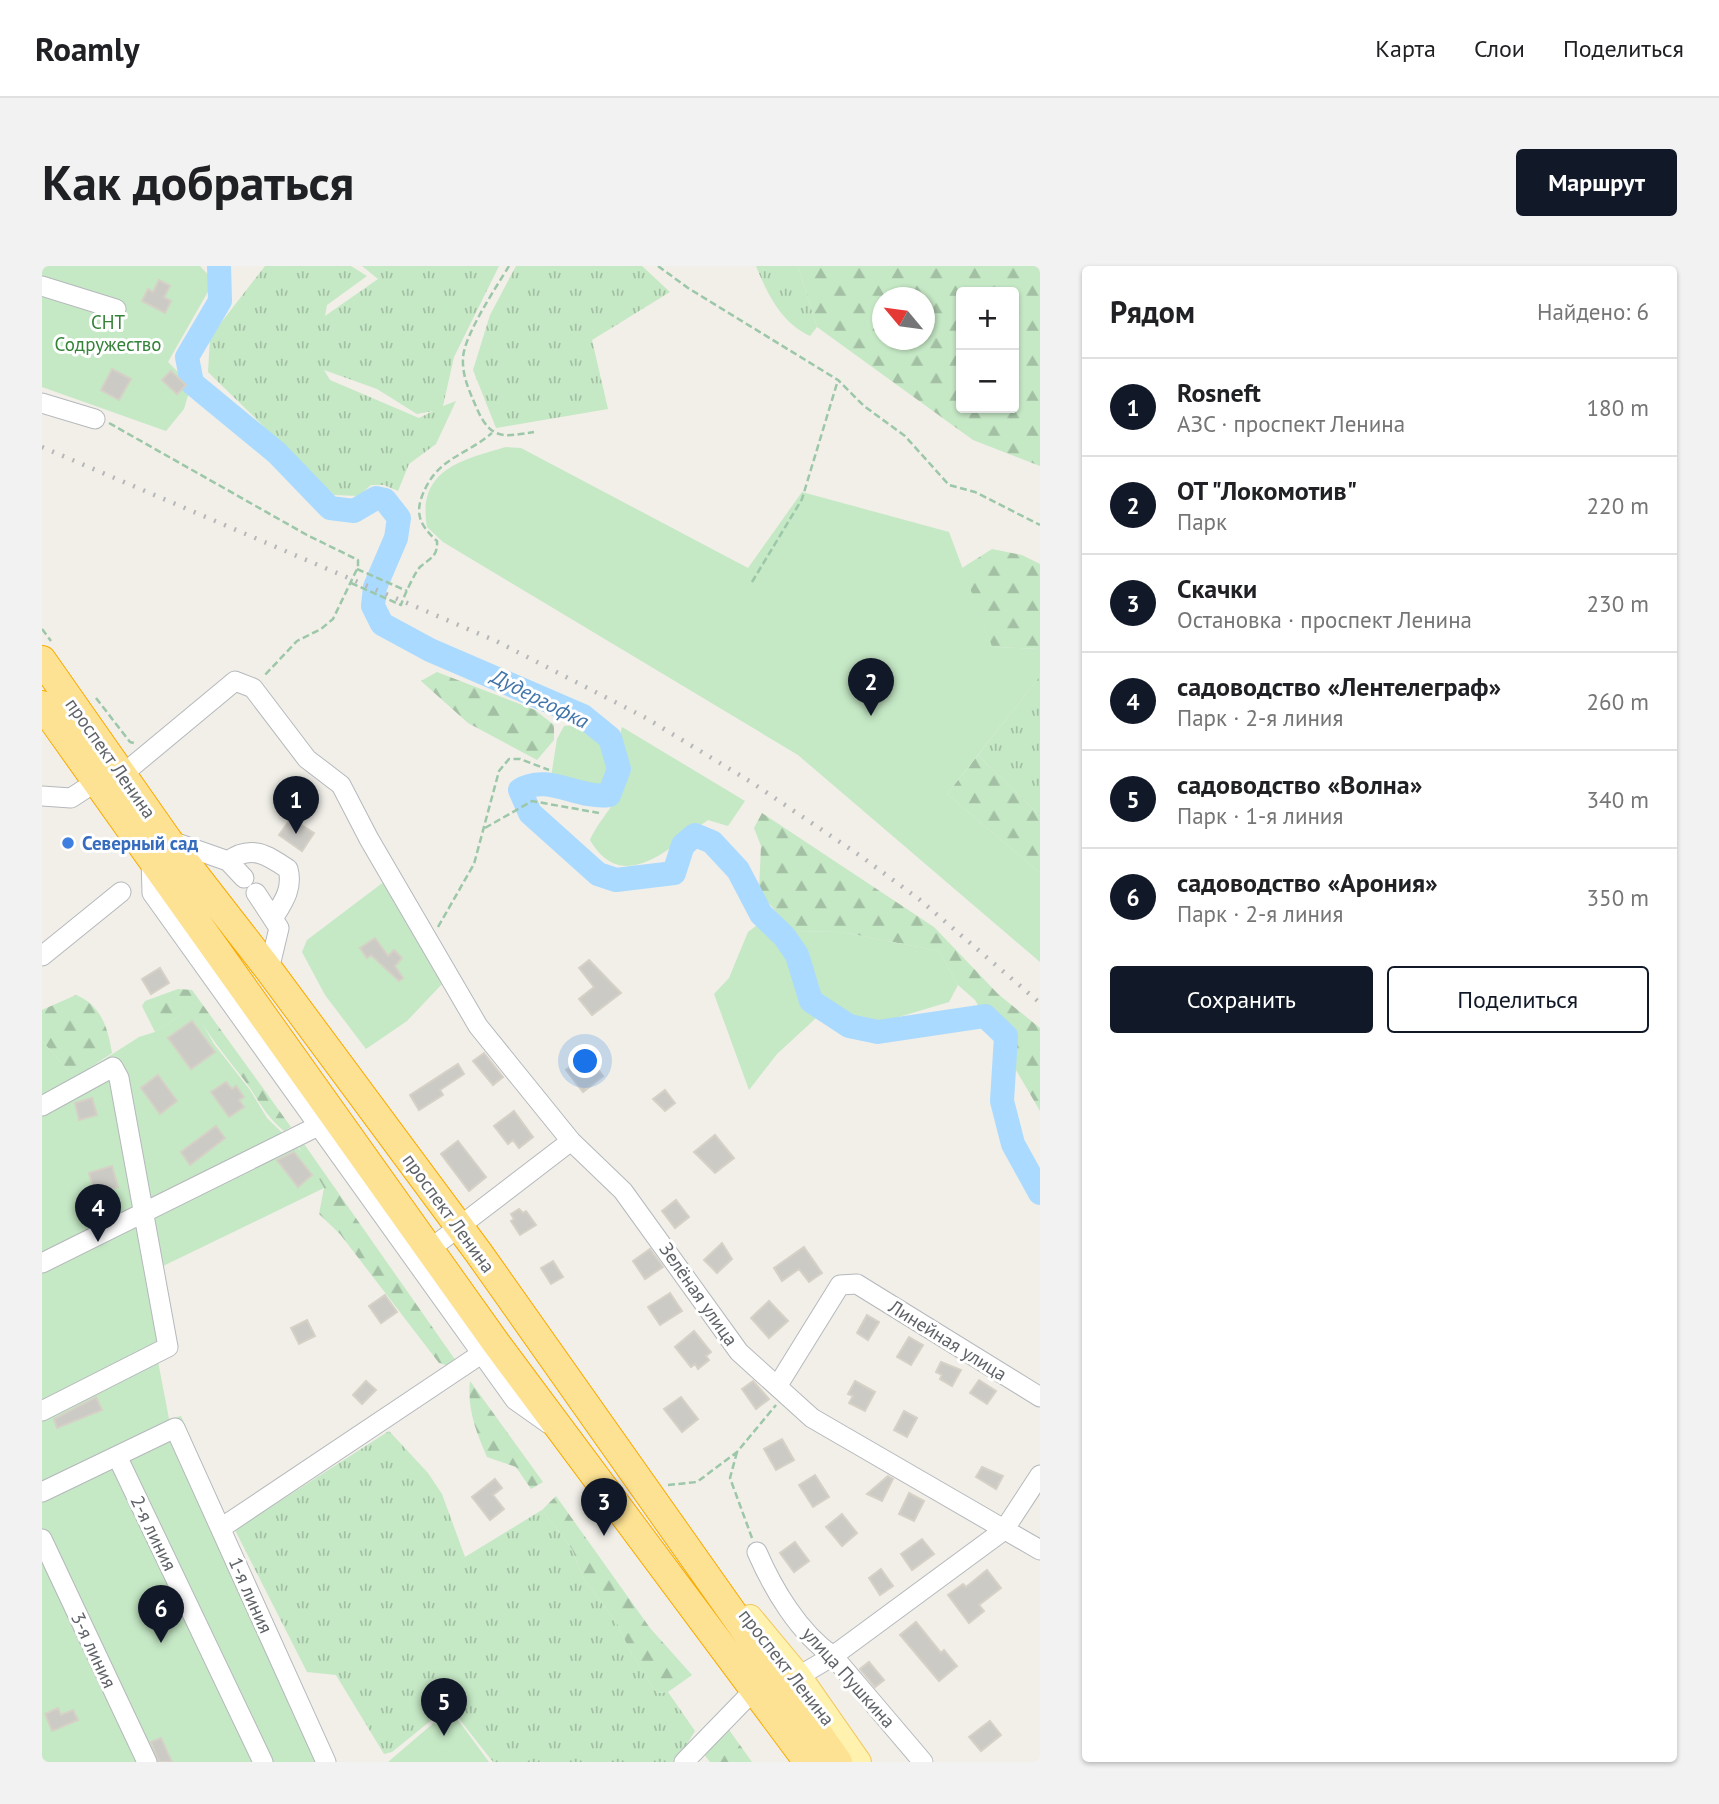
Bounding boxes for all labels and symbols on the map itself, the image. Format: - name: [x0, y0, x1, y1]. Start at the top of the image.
- north arrow: [872, 287, 935, 350]
- park label: СНТ Содружество: [55, 310, 161, 356]
- pin: 2: [848, 658, 894, 716]
- water label: Дудергофка: [485, 662, 594, 735]
- street label: проспект Ленина: [61, 693, 161, 823]
- pin: 1: [273, 776, 319, 834]
- place label: Северный сад: [82, 831, 198, 855]
- marker: Северный сад: [60, 835, 76, 851]
- your location: [568, 1044, 602, 1078]
- street label: проспект Ленина: [398, 1149, 500, 1277]
- pin: 4: [75, 1184, 121, 1242]
- street label: Зелёная улица: [655, 1238, 743, 1350]
- street label: Линейная улица: [884, 1294, 1011, 1386]
- pin: 3: [581, 1478, 627, 1536]
- street label: 2-я линия: [125, 1491, 183, 1575]
- street label: 1-я линия: [224, 1553, 278, 1637]
- pin: 6: [138, 1585, 184, 1643]
- street label: проспект Ленина: [734, 1604, 840, 1730]
- street label: 3-я линия: [66, 1608, 122, 1692]
- street label: улица Пушкина: [797, 1621, 901, 1733]
- pin: 5: [421, 1678, 467, 1736]

